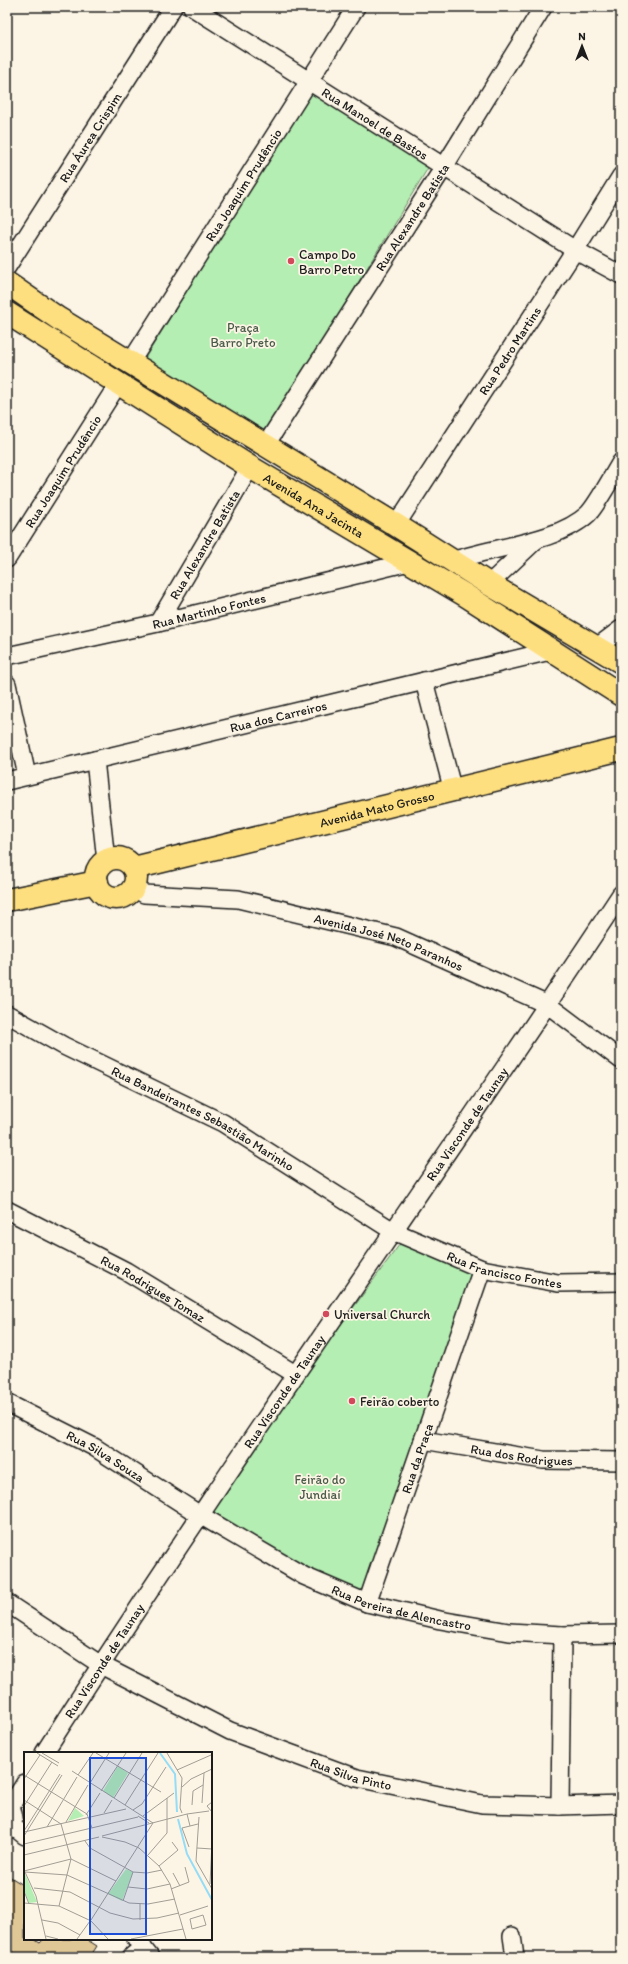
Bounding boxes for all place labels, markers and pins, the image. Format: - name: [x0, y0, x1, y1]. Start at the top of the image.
- place label: Campo Do Barro Petro: [299, 247, 365, 277]
- marker: Campo Do Barro Petro: [286, 256, 296, 266]
- place label: Universal Church: [334, 1307, 430, 1322]
- marker: Universal Church: [321, 1309, 331, 1319]
- place label: Feirão coberto: [360, 1394, 440, 1409]
- marker: Feirão coberto: [347, 1396, 357, 1406]

